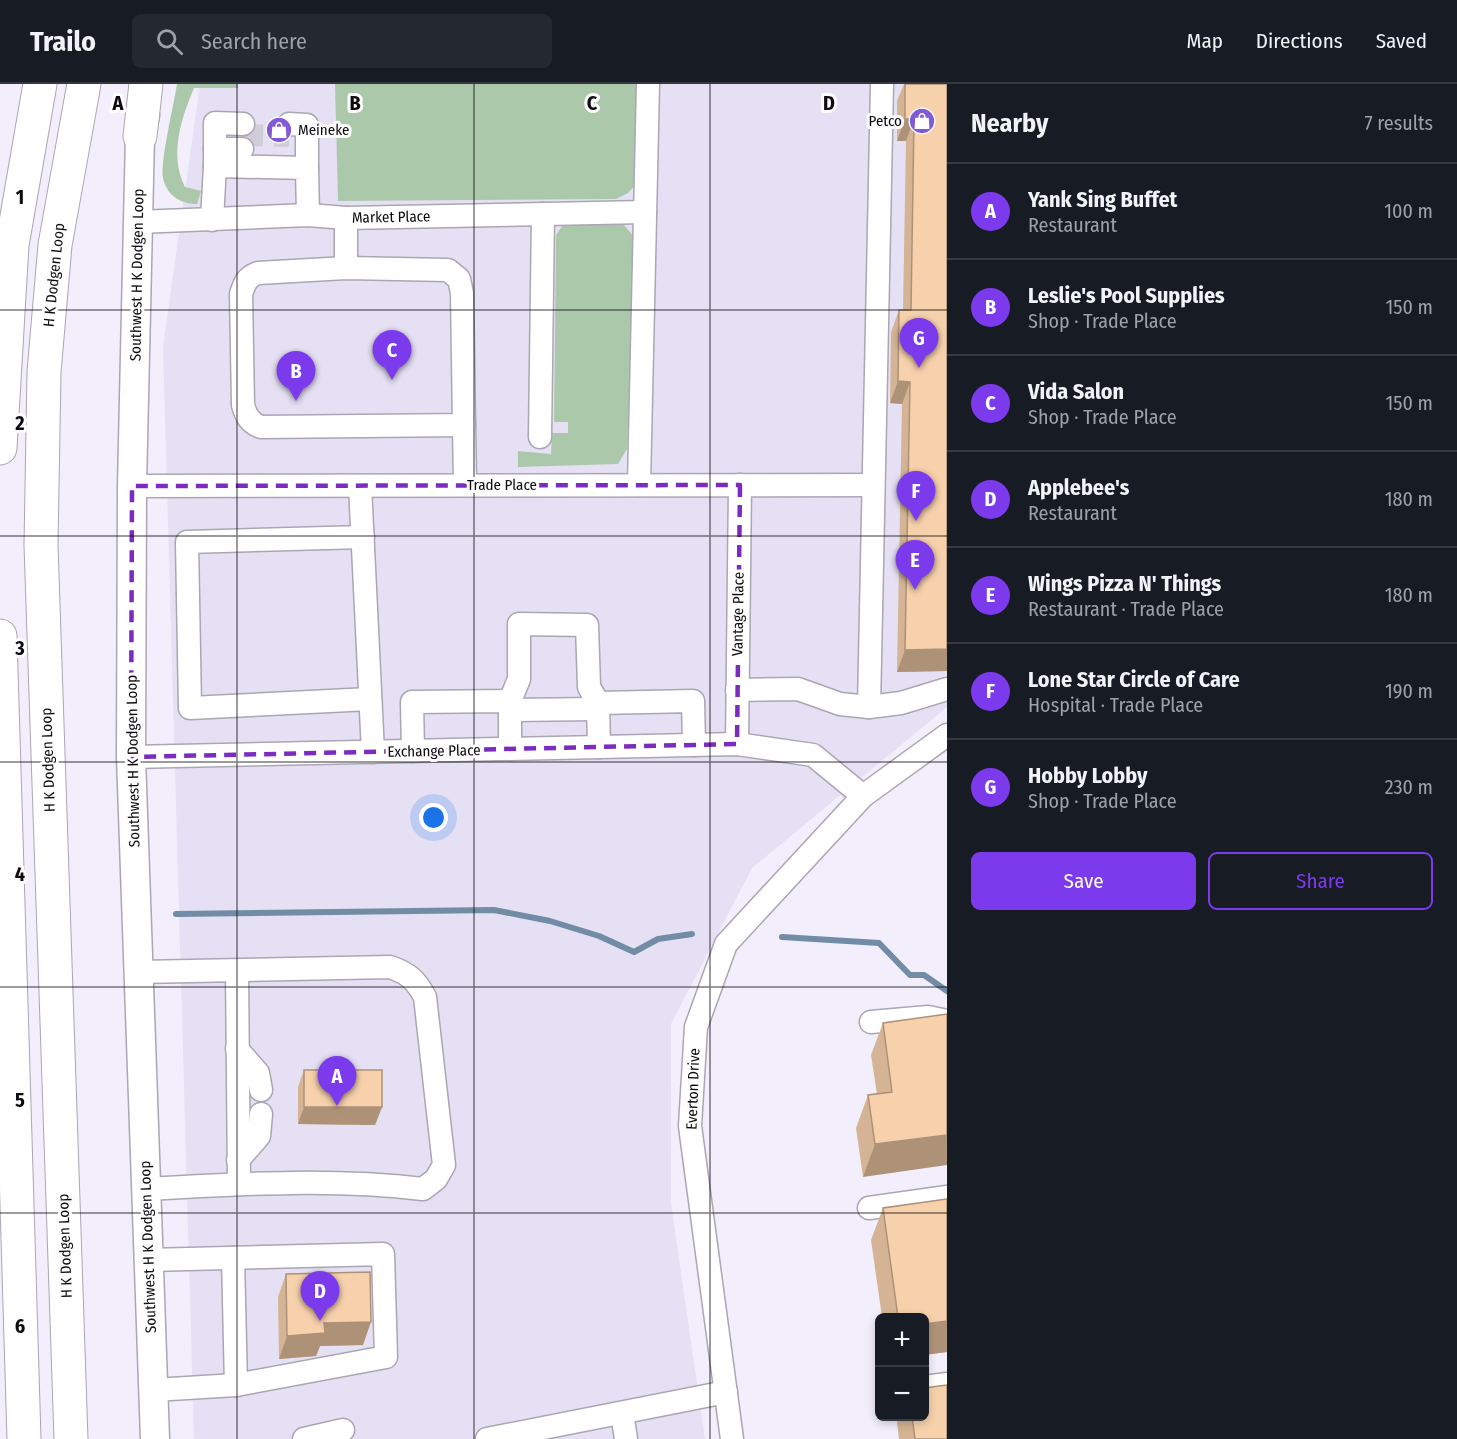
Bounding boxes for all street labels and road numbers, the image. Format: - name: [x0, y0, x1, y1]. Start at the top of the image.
- street label: Southwest H K Dodgen Loop: [126, 189, 148, 361]
- street label: Market Place: [352, 207, 430, 227]
- street label: H K Dodgen Loop: [40, 222, 68, 328]
- street label: Trade Place: [467, 476, 537, 494]
- street label: Vantage Place: [728, 572, 748, 656]
- street label: Southwest H K Dodgen Loop: [122, 675, 144, 847]
- street label: H K Dodgen Loop: [37, 707, 59, 813]
- street label: Exchange Place: [387, 741, 481, 761]
- street label: Everton Drive: [683, 1048, 703, 1130]
- street label: Southwest H K Dodgen Loop: [136, 1160, 160, 1334]
- street label: H K Dodgen Loop: [54, 1193, 76, 1299]

